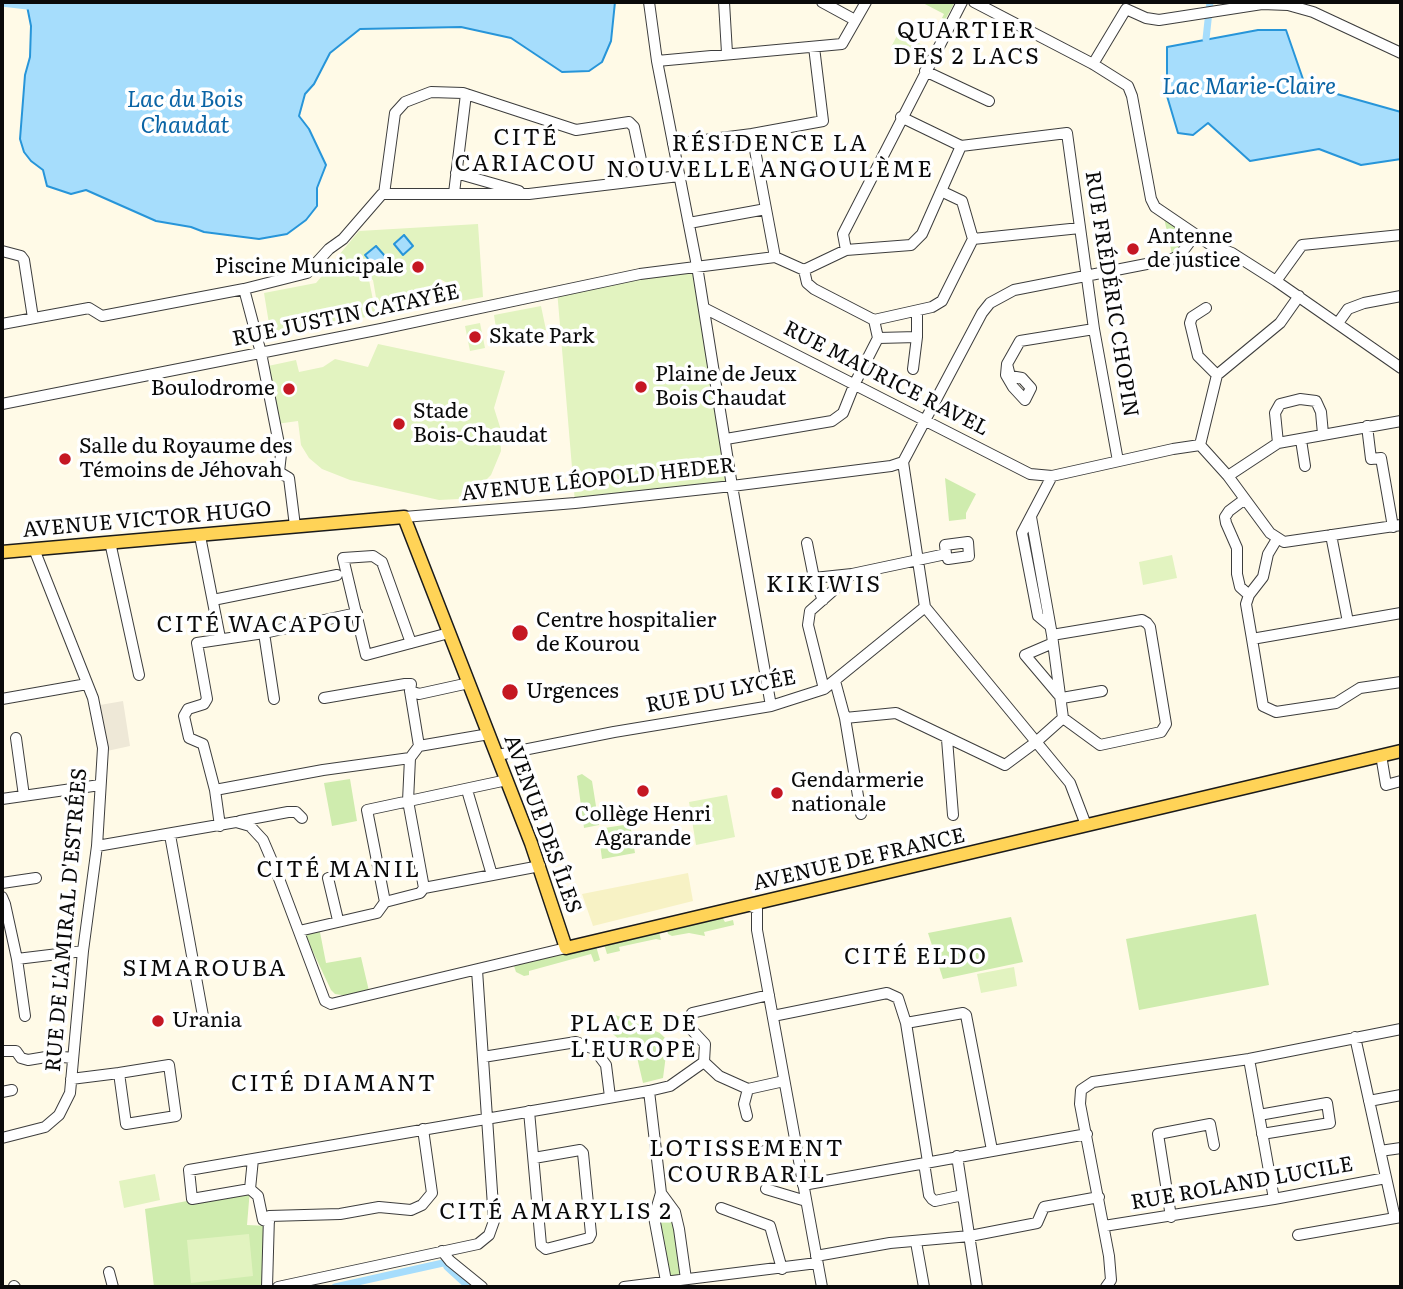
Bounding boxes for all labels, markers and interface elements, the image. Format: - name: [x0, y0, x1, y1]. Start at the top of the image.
- district label: QUARTIER DES 2 LACS: [894, 17, 1040, 71]
- water label: Lac Marie-Claire: [1162, 73, 1336, 101]
- water label: Lac du Bois Chaudat: [127, 86, 243, 140]
- district label: CITÉ CARIACOU: [455, 124, 597, 178]
- district label: RÉSIDENCE LA NOUVELLE ANGOULÈME: [608, 130, 932, 184]
- street label: RUE FRÉDÉRIC CHOPIN: [1079, 169, 1143, 419]
- place label: Antenne de justice: [1147, 224, 1240, 274]
- marker: Antenne de justice: [1125, 241, 1141, 257]
- place label: Piscine Municipale: [215, 254, 404, 280]
- marker: Piscine Municipale: [410, 259, 426, 275]
- street label: RUE JUSTIN CATAYÉE: [230, 280, 462, 352]
- street label: RUE MAURICE RAVEL: [779, 316, 993, 442]
- place label: Skate Park: [489, 324, 595, 350]
- marker: Skate Park: [467, 329, 483, 345]
- place label: Plaine de Jeux Bois Chaudat: [655, 362, 796, 412]
- place label: Boulodrome: [151, 376, 275, 402]
- marker: Plaine de Jeux Bois Chaudat: [633, 379, 649, 395]
- marker: Boulodrome: [281, 381, 297, 397]
- place label: Stade Bois-Chaudat: [413, 399, 548, 449]
- marker: Stade Bois-Chaudat: [391, 416, 407, 432]
- place label: Salle du Royaume des Témoins de Jéhovah: [79, 434, 292, 484]
- marker: Salle du Royaume des Témoins de Jéhovah: [57, 451, 73, 467]
- street label: AVENUE LÉOPOLD HEDER: [460, 453, 736, 507]
- street label: AVENUE VICTOR HUGO: [22, 497, 272, 543]
- district label: KIKIWIS: [767, 571, 881, 599]
- place label: Centre hospitalier de Kourou: [536, 608, 716, 658]
- district label: CITÉ WACAPOU: [158, 611, 362, 639]
- marker: Centre hospitalier de Kourou: [510, 623, 530, 643]
- street label: RUE DU LYCÉE: [644, 665, 798, 719]
- place label: Urgences: [526, 679, 619, 705]
- marker: Urgences: [500, 682, 520, 702]
- street label: AVENUE DES ÎLES: [498, 731, 586, 917]
- street label: RUE DE L'AMIRAL D'ESTRÉES: [41, 767, 93, 1073]
- place label: Gendarmerie nationale: [791, 768, 924, 818]
- marker: Collège Henri Agarande: [635, 783, 651, 799]
- marker: Gendarmerie nationale: [769, 785, 785, 801]
- place label: Collège Henri Agarande: [575, 802, 711, 852]
- street label: AVENUE DE FRANCE: [751, 823, 967, 897]
- district label: CITÉ MANIL: [258, 856, 420, 884]
- district label: CITÉ ELDO: [845, 943, 987, 971]
- district label: SIMAROUBA: [124, 955, 286, 983]
- place label: Urania: [172, 1008, 242, 1034]
- district label: PLACE DE L'EUROPE: [571, 1010, 697, 1064]
- marker: Urania: [150, 1013, 166, 1029]
- district label: CITÉ DIAMANT: [233, 1070, 435, 1098]
- district label: LOTISSEMENT COURBARIL: [651, 1135, 843, 1189]
- street label: RUE ROLAND LUCILE: [1129, 1152, 1355, 1216]
- district label: CITÉ AMARYLIS 2: [441, 1198, 671, 1226]

